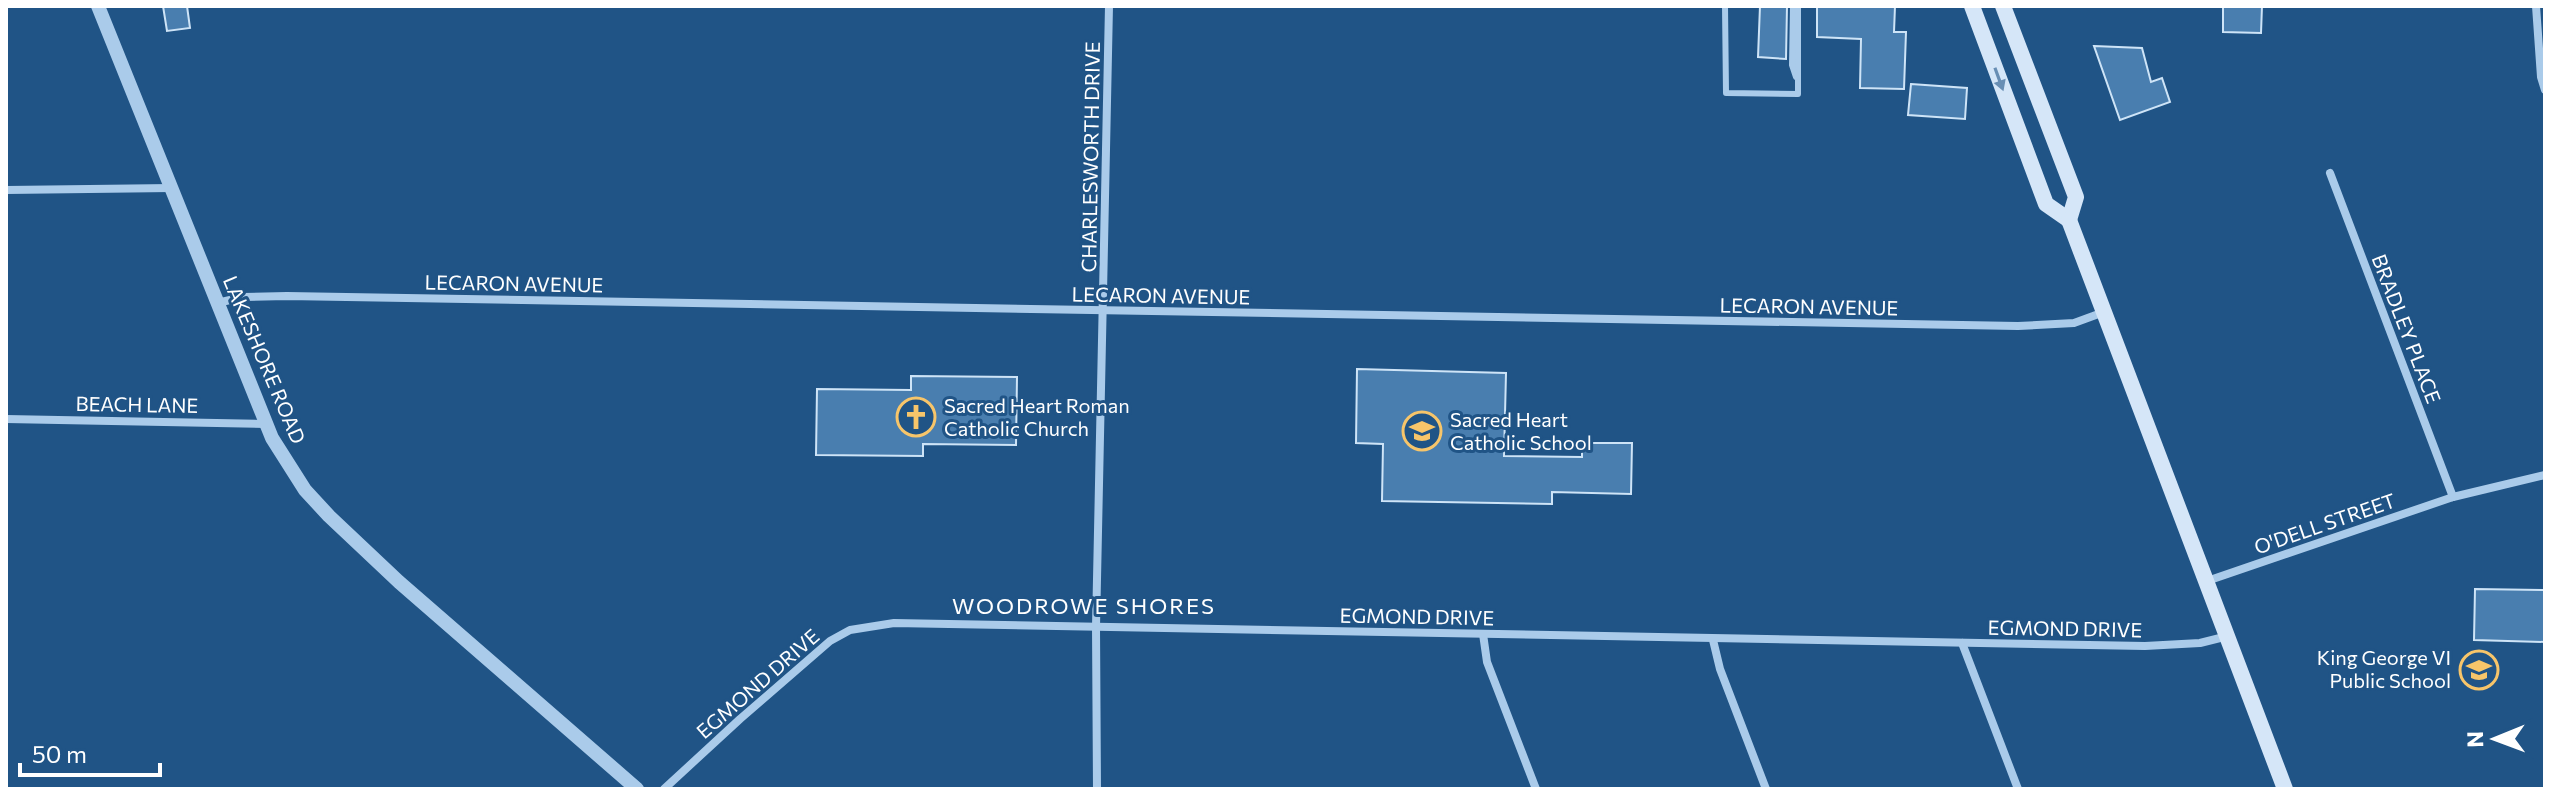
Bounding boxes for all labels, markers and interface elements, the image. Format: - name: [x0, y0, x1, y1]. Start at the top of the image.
- street label: CHARLESWORTH DRIVE: [1076, 41, 1104, 273]
- one-way arrow: [1993, 67, 2006, 91]
- street label: BRADLEY PLACE: [2367, 251, 2446, 407]
- street label: LECARON AVENUE: [424, 269, 604, 297]
- street label: LAKESHORE ROAD: [219, 272, 311, 447]
- street label: LECARON AVENUE: [1071, 281, 1251, 309]
- street label: LECARON AVENUE: [1719, 292, 1899, 320]
- street label: BEACH LANE: [75, 391, 199, 417]
- place label: Sacred Heart Roman Catholic Church: [944, 393, 1130, 440]
- church icon: Sacred Heart Roman Catholic Church: [895, 396, 937, 438]
- place label: Sacred Heart Catholic School: [1450, 407, 1592, 454]
- school or university icon: Sacred Heart Catholic School: [1401, 410, 1443, 452]
- street label: O'DELL STREET: [2251, 488, 2399, 558]
- district label: WOODROWE SHORES: [952, 592, 1216, 619]
- street label: EGMOND DRIVE: [1340, 603, 1495, 629]
- street label: EGMOND DRIVE: [1988, 615, 2143, 641]
- street label: EGMOND DRIVE: [691, 623, 824, 743]
- place label: King George VI Public School: [2317, 645, 2451, 692]
- school or university icon: King George VI Public School: [2458, 649, 2500, 691]
- north arrow: [2455, 699, 2535, 779]
- scale bar: [20, 727, 160, 777]
- text: N: [2461, 731, 2488, 748]
- text: 50 m: [32, 739, 87, 768]

